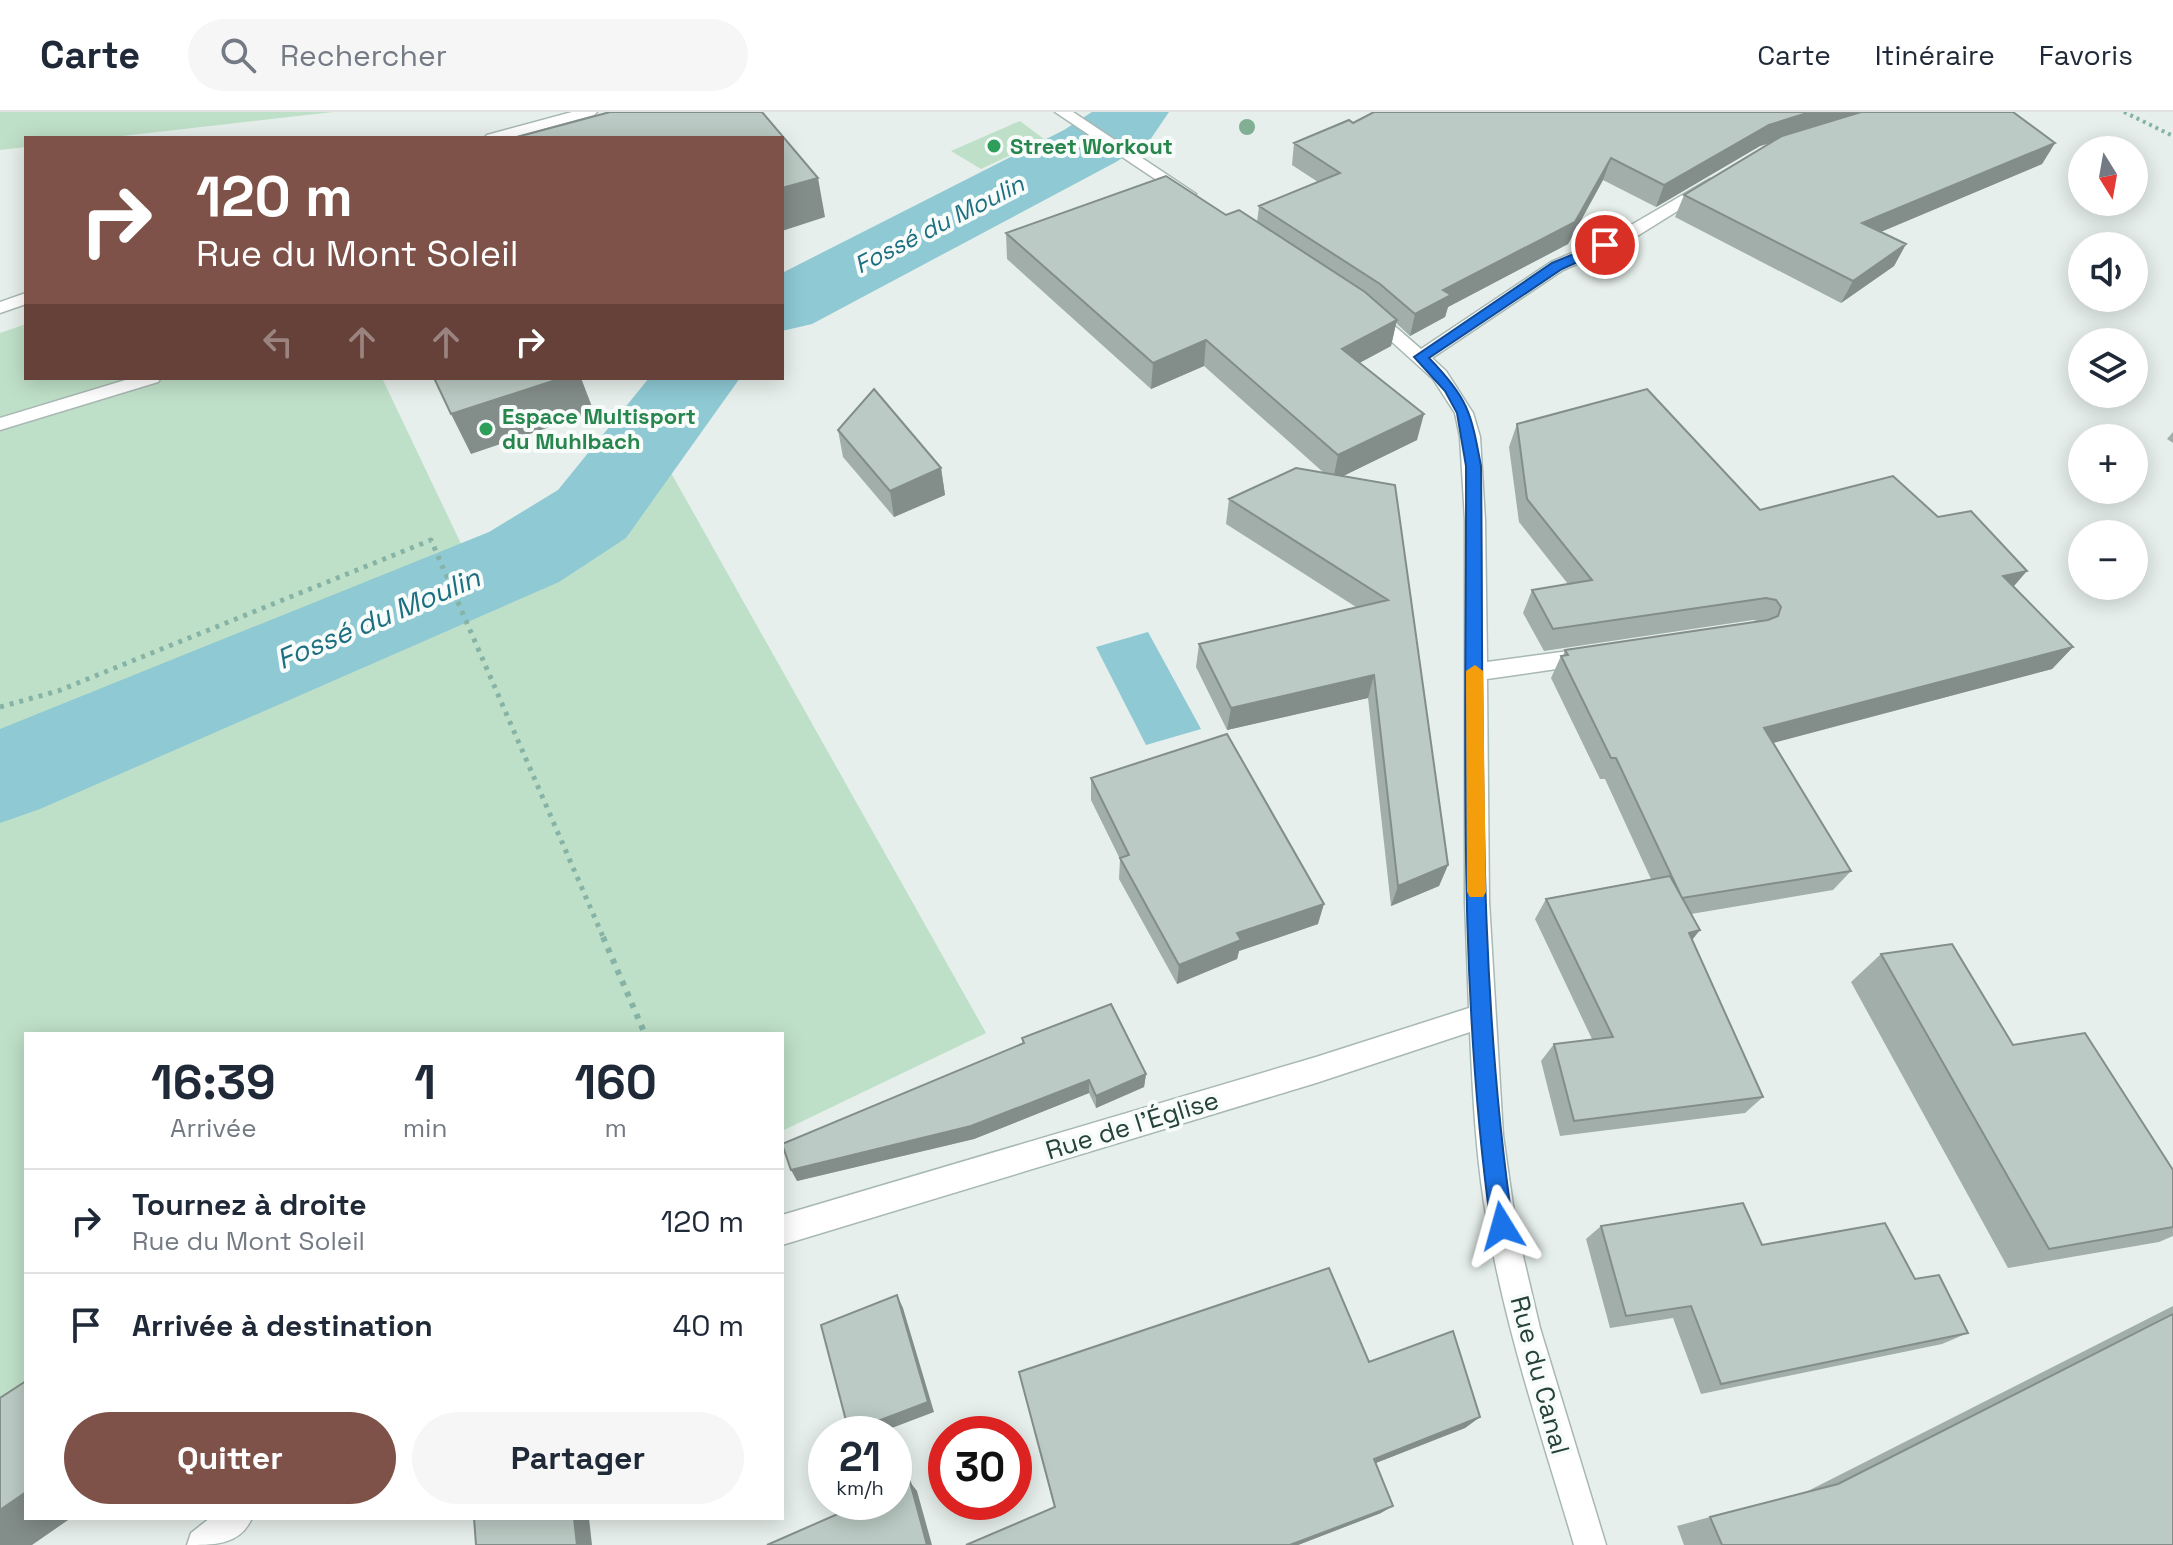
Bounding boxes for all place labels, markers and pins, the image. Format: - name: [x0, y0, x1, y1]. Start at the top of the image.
- place label: Street Workout: [1010, 132, 1173, 160]
- marker: Street Workout: [985, 137, 1003, 155]
- pin: [1571, 211, 1639, 279]
- place label: Espace Multisport du Muhlbach: [502, 402, 696, 455]
- marker: Espace Multisport du Muhlbach: [477, 420, 495, 438]

